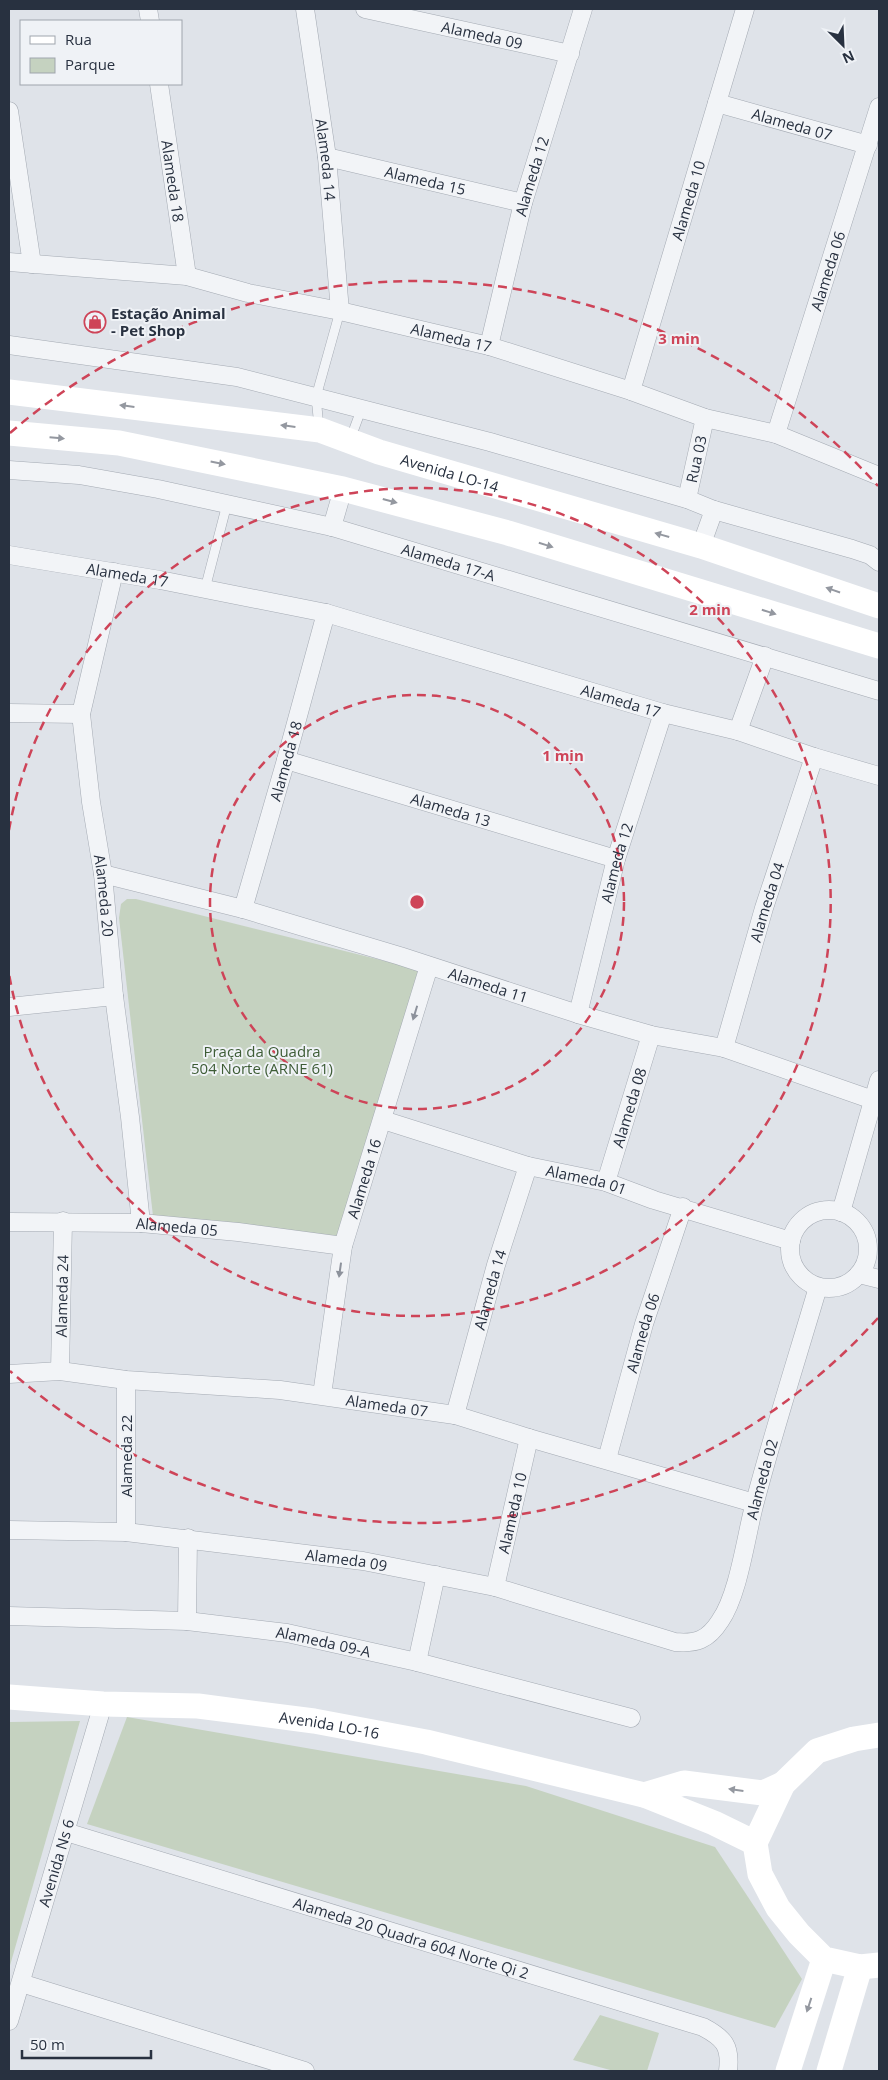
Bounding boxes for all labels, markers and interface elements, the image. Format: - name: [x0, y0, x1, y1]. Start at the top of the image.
- street label: Alameda 09: [440, 16, 525, 53]
- legend: [20, 20, 182, 85]
- north arrow: [818, 20, 868, 70]
- text: Rua: [65, 29, 92, 49]
- text: N: [839, 46, 858, 68]
- text: Parque: [65, 54, 115, 74]
- street label: Alameda 07: [750, 103, 835, 145]
- street label: Alameda 14: [311, 117, 341, 202]
- street label: Alameda 12: [510, 134, 553, 218]
- street label: Alameda 18: [157, 139, 189, 223]
- street label: Alameda 10: [667, 158, 709, 243]
- street label: Alameda 15: [383, 161, 468, 199]
- street label: Alameda 06: [805, 229, 849, 313]
- place label: Estação Animal - Pet Shop: [111, 303, 226, 340]
- shop icon: Estação Animal - Pet Shop: [83, 310, 107, 334]
- street label: Alameda 17: [409, 318, 494, 356]
- text: 3 min: [658, 328, 700, 348]
- one-way arrow: [118, 402, 134, 410]
- one-way arrow: [280, 422, 296, 430]
- street label: Rua 03: [681, 433, 711, 485]
- one-way arrow: [50, 434, 66, 442]
- street label: Avenida LO-14: [398, 449, 502, 497]
- one-way arrow: [210, 459, 225, 467]
- one-way arrow: [382, 497, 397, 505]
- one-way arrow: [654, 530, 669, 538]
- street label: Alameda 17-A: [399, 538, 498, 586]
- one-way arrow: [539, 541, 554, 549]
- street label: Alameda 17: [85, 558, 170, 591]
- one-way arrow: [825, 586, 840, 594]
- text: 2 min: [689, 599, 731, 619]
- one-way arrow: [762, 609, 777, 617]
- street label: Alameda 17: [579, 679, 663, 722]
- street label: Alameda 18: [265, 719, 306, 803]
- text: 1 min: [542, 745, 584, 765]
- street label: Alameda 13: [408, 788, 493, 831]
- street label: Alameda 12: [596, 820, 637, 905]
- street label: Alameda 20: [90, 853, 119, 938]
- street label: Alameda 04: [745, 859, 789, 944]
- centre of rings: [408, 893, 426, 911]
- street label: Alameda 11: [446, 962, 531, 1007]
- one-way arrow: [411, 1006, 419, 1021]
- park label: Praça da Quadra 504 Norte (ARNE 61): [191, 1041, 333, 1078]
- street label: Alameda 08: [607, 1065, 650, 1150]
- street label: Alameda 16: [342, 1136, 385, 1221]
- street label: Alameda 01: [544, 1160, 630, 1199]
- street label: Alameda 05: [136, 1213, 219, 1240]
- street label: Alameda 14: [469, 1247, 510, 1332]
- street label: Alameda 24: [51, 1254, 72, 1337]
- one-way arrow: [336, 1262, 344, 1278]
- street label: Alameda 06: [621, 1290, 664, 1375]
- street label: Alameda 07: [345, 1390, 429, 1421]
- street label: Alameda 22: [116, 1415, 136, 1497]
- street label: Alameda 02: [741, 1437, 782, 1521]
- street label: Alameda 10: [493, 1470, 531, 1555]
- street label: Alameda 09: [304, 1544, 389, 1576]
- street label: Alameda 09-A: [275, 1622, 373, 1662]
- street label: Avenida LO-16: [278, 1707, 381, 1743]
- one-way arrow: [728, 1786, 744, 1794]
- street label: Avenida Ns 6: [33, 1816, 78, 1909]
- street label: Alameda 20 Quadra 604 Norte Qi 2: [291, 1892, 531, 1983]
- one-way arrow: [805, 1998, 812, 2013]
- scale bar: [22, 2028, 151, 2060]
- text: 50 m: [30, 2034, 65, 2054]

